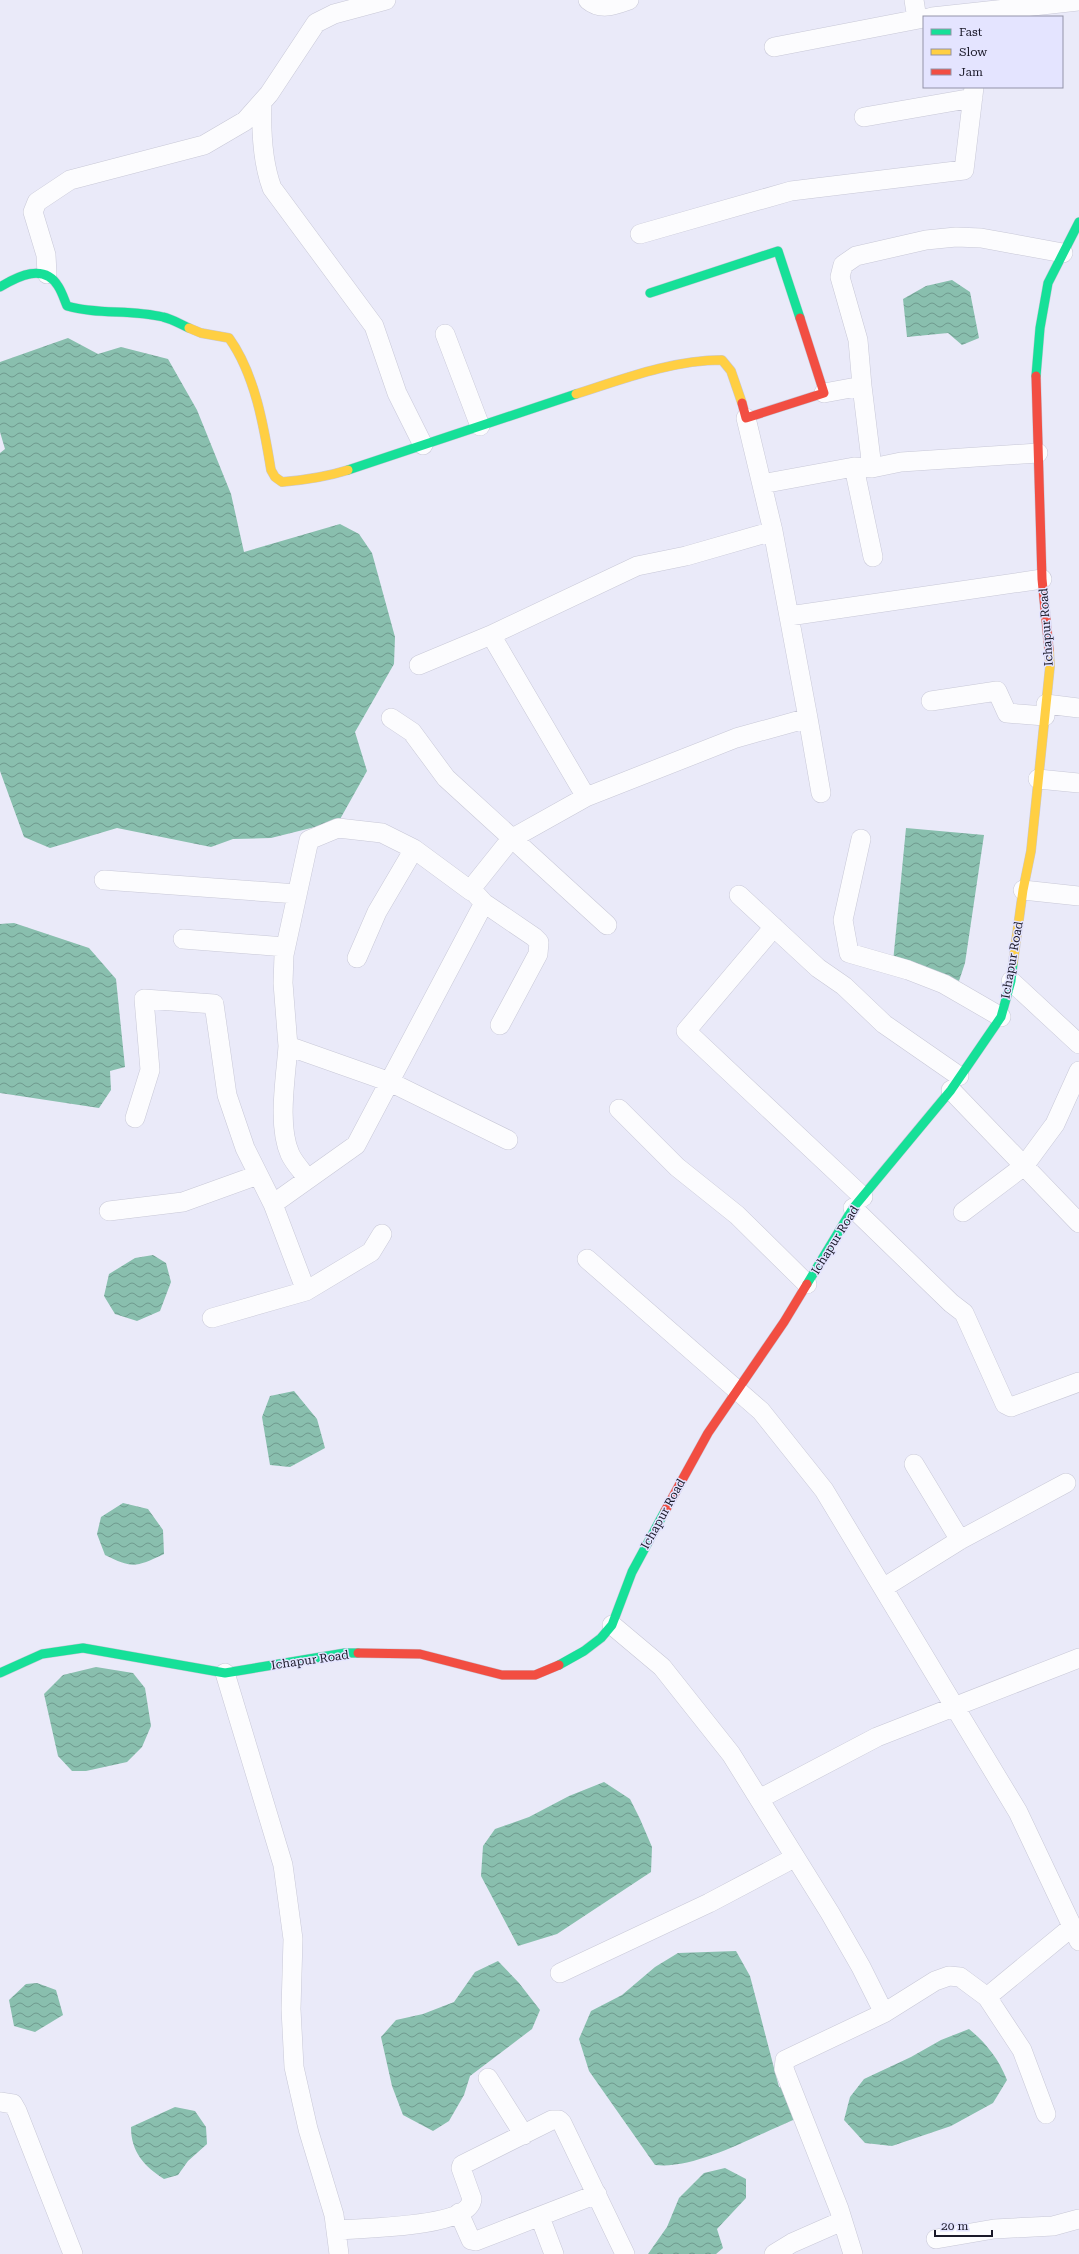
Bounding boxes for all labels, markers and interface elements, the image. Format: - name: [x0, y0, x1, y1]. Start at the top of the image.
- legend: [923, 16, 1063, 88]
- text: Fast: [959, 25, 983, 39]
- text: Slow: [959, 45, 987, 59]
- text: Jam: [959, 65, 983, 79]
- street label: Ichapur Road: [1036, 587, 1056, 666]
- street label: Ichapur Road: [998, 920, 1026, 1000]
- street label: Ichapur Road: [808, 1203, 862, 1277]
- street label: Ichapur Road: [638, 1476, 688, 1552]
- street label: Ichapur Road: [270, 1648, 350, 1672]
- scale bar: [935, 2212, 992, 2238]
- text: 20 m: [941, 2219, 968, 2233]

